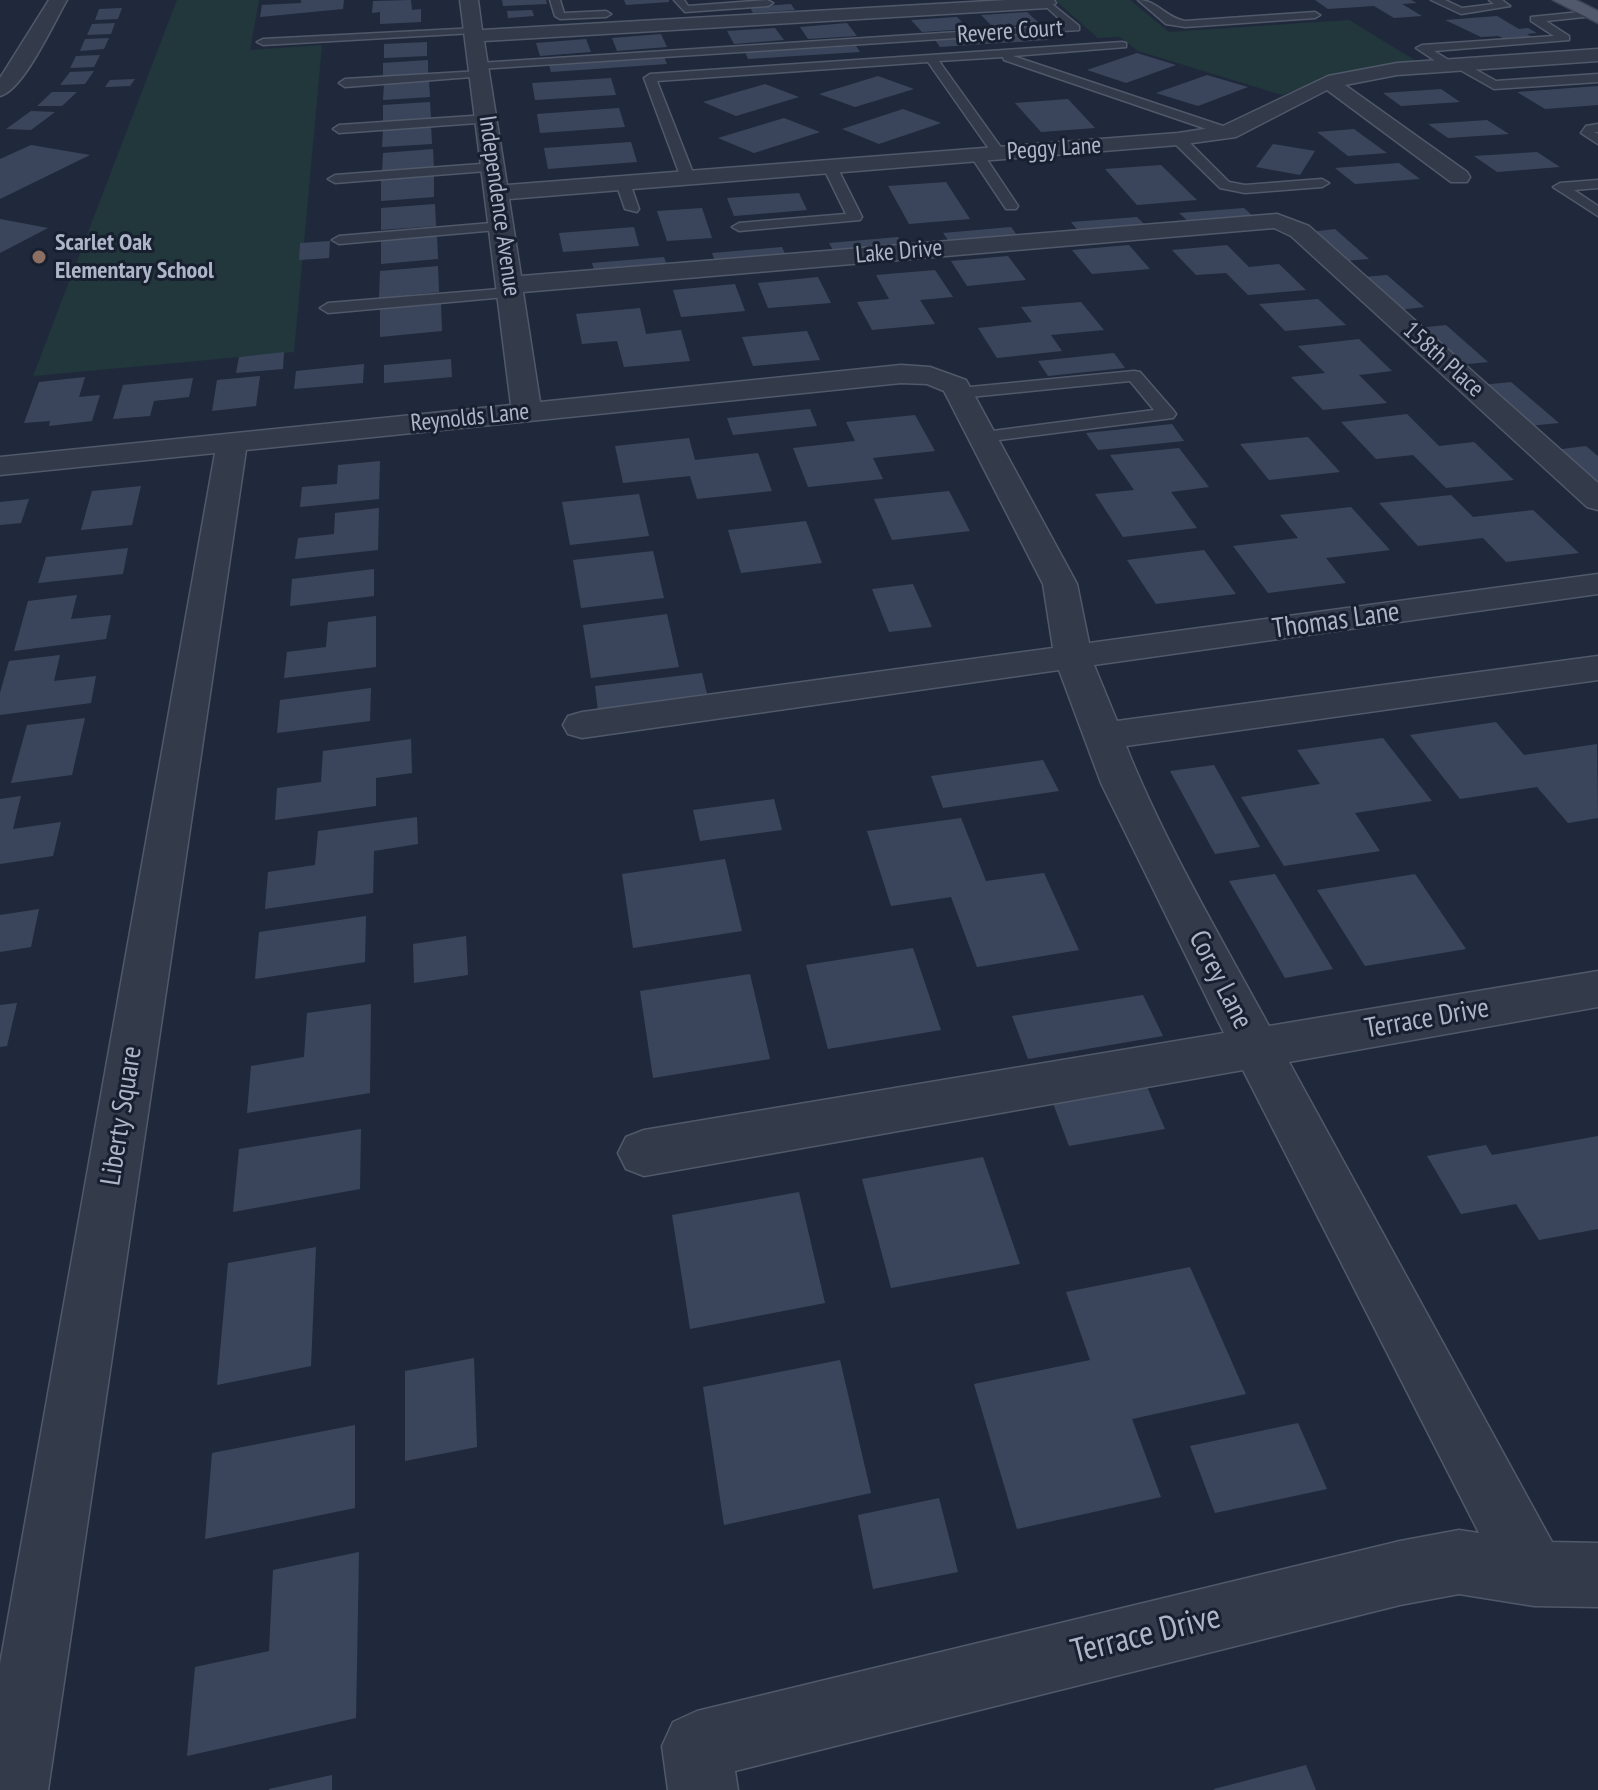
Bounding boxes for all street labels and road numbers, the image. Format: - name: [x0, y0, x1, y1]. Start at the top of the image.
- street label: Revere Court: [956, 14, 1064, 50]
- street label: Independence Avenue: [472, 114, 526, 298]
- street label: Peggy Lane: [1006, 131, 1102, 167]
- street label: Lake Drive: [854, 234, 944, 270]
- street label: 158th Place: [1397, 316, 1489, 404]
- street label: Reynolds Lane: [409, 397, 531, 439]
- street label: Thomas Lane: [1270, 595, 1402, 647]
- street label: Corey Lane: [1181, 925, 1259, 1035]
- street label: Terrace Drive: [1362, 992, 1492, 1046]
- street label: Liberty Square: [94, 1044, 150, 1188]
- street label: Terrace Drive: [1067, 1597, 1225, 1673]

